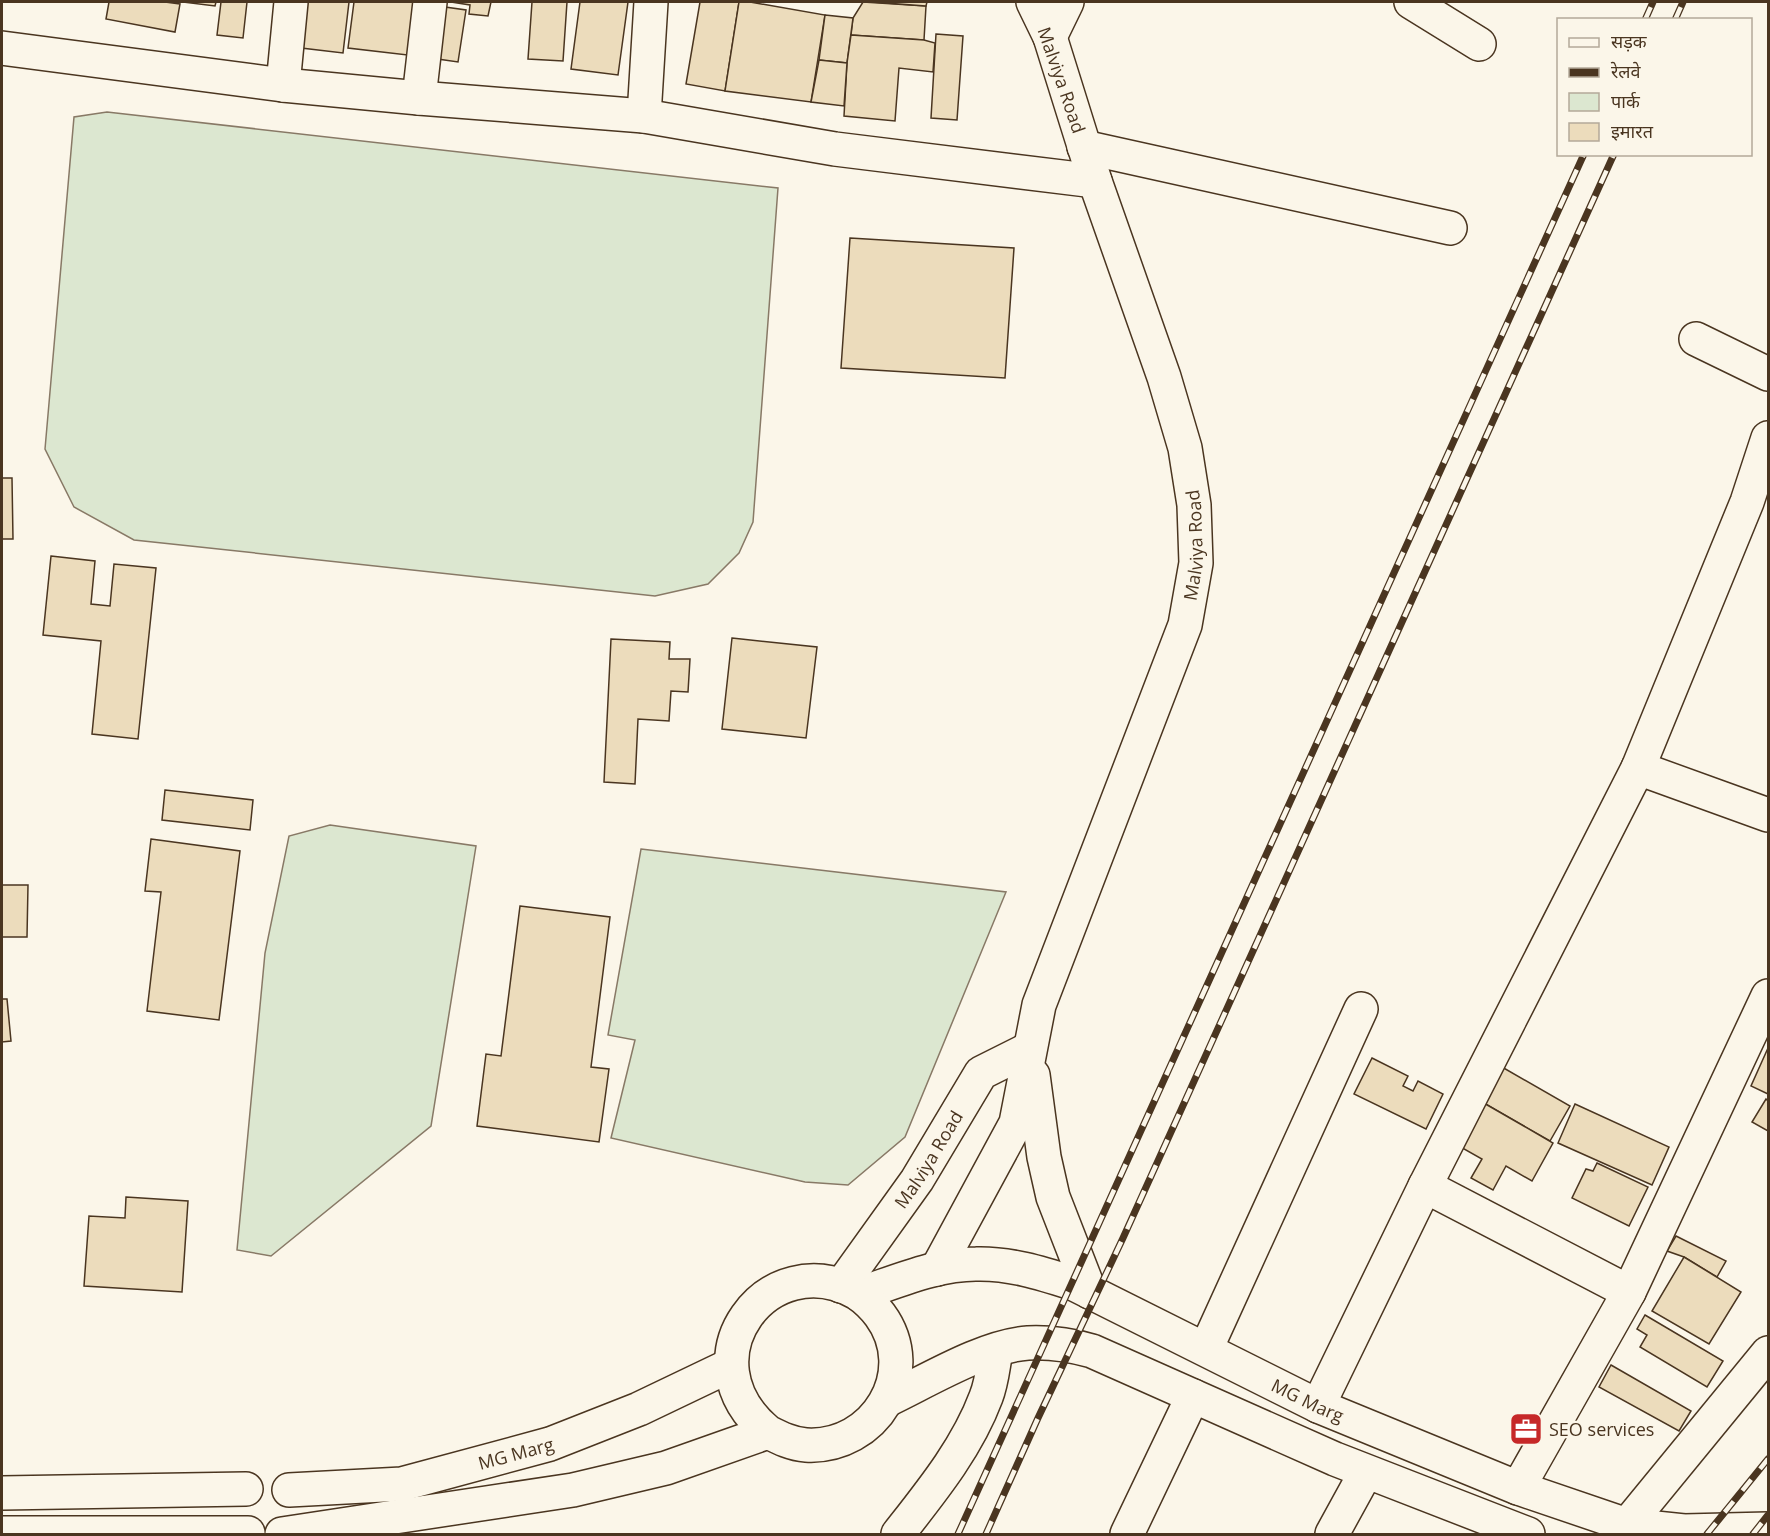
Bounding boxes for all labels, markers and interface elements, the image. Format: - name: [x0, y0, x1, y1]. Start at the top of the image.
- legend: [1557, 18, 1752, 156]
- street label: Malviya Road: [1033, 24, 1091, 136]
- text: सड़क: [1611, 29, 1648, 53]
- text: रेलवे: [1610, 59, 1642, 83]
- text: पार्क: [1611, 89, 1641, 113]
- text: इमारत: [1611, 119, 1654, 143]
- street label: Malviya Road: [1178, 488, 1208, 602]
- street label: Malviya Road: [889, 1106, 968, 1213]
- street label: MG Marg: [1268, 1373, 1348, 1427]
- office icon: SEO services: [1508, 1411, 1544, 1447]
- place label: SEO services: [1549, 1417, 1654, 1441]
- street label: MG Marg: [475, 1432, 556, 1475]

